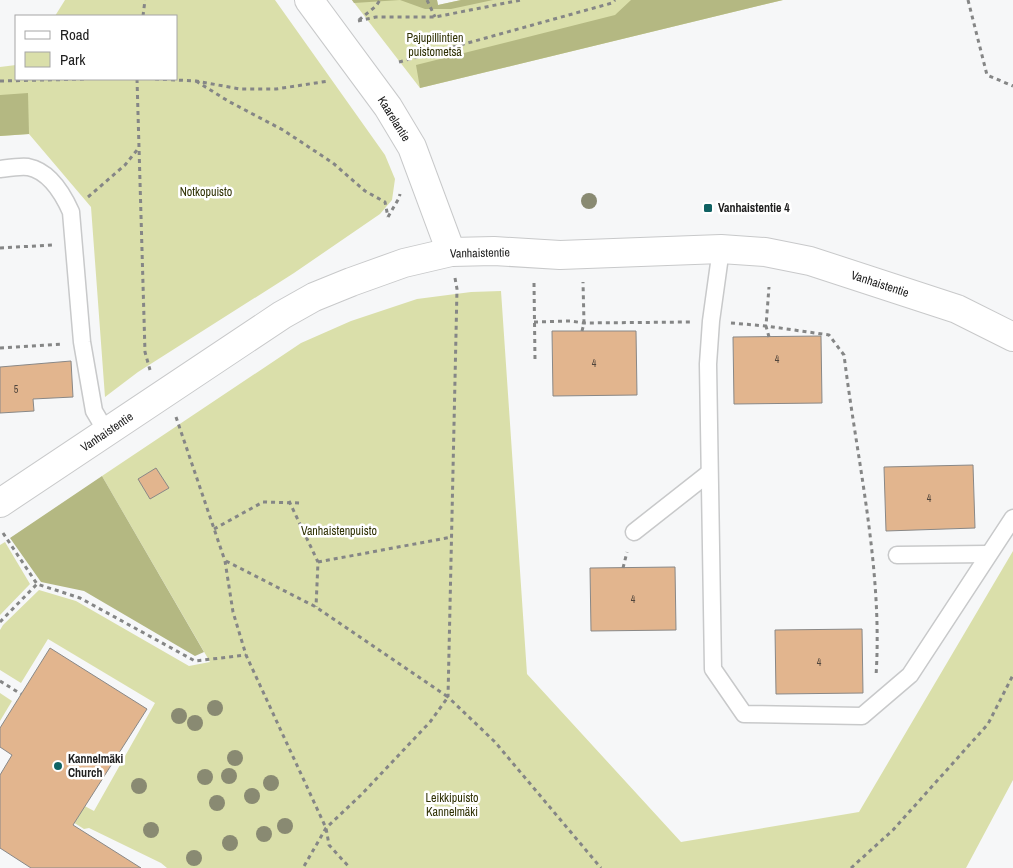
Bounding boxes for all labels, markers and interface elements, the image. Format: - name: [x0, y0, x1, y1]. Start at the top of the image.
- legend: [15, 15, 178, 80]
- text: Road: [60, 24, 89, 45]
- park label: Pajupillintien puistometsä: [407, 30, 463, 60]
- text: Park: [60, 49, 86, 70]
- street label: Kaarelantie: [374, 93, 414, 145]
- park label: Notkopuisto: [180, 184, 232, 200]
- place label: Vanhaistentie 4: [718, 200, 790, 216]
- marker: Vanhaistentie 4: [702, 202, 714, 214]
- street label: Vanhaistentie: [450, 244, 510, 262]
- street label: Vanhaistentie: [849, 267, 911, 301]
- house number: 4: [775, 353, 780, 366]
- house number: 4: [592, 357, 597, 370]
- house number: 5: [14, 383, 19, 396]
- street label: Vanhaistentie: [78, 409, 136, 455]
- house number: 4: [927, 492, 932, 505]
- park label: Vanhaistenpuisto: [301, 523, 377, 539]
- house number: 4: [631, 593, 636, 606]
- house number: 4: [817, 656, 822, 669]
- place label: Kannelmäki Church: [68, 751, 124, 781]
- marker: Kannelmäki Church: [52, 760, 64, 772]
- park label: Leikkipuisto Kannelmäki: [425, 790, 479, 820]

